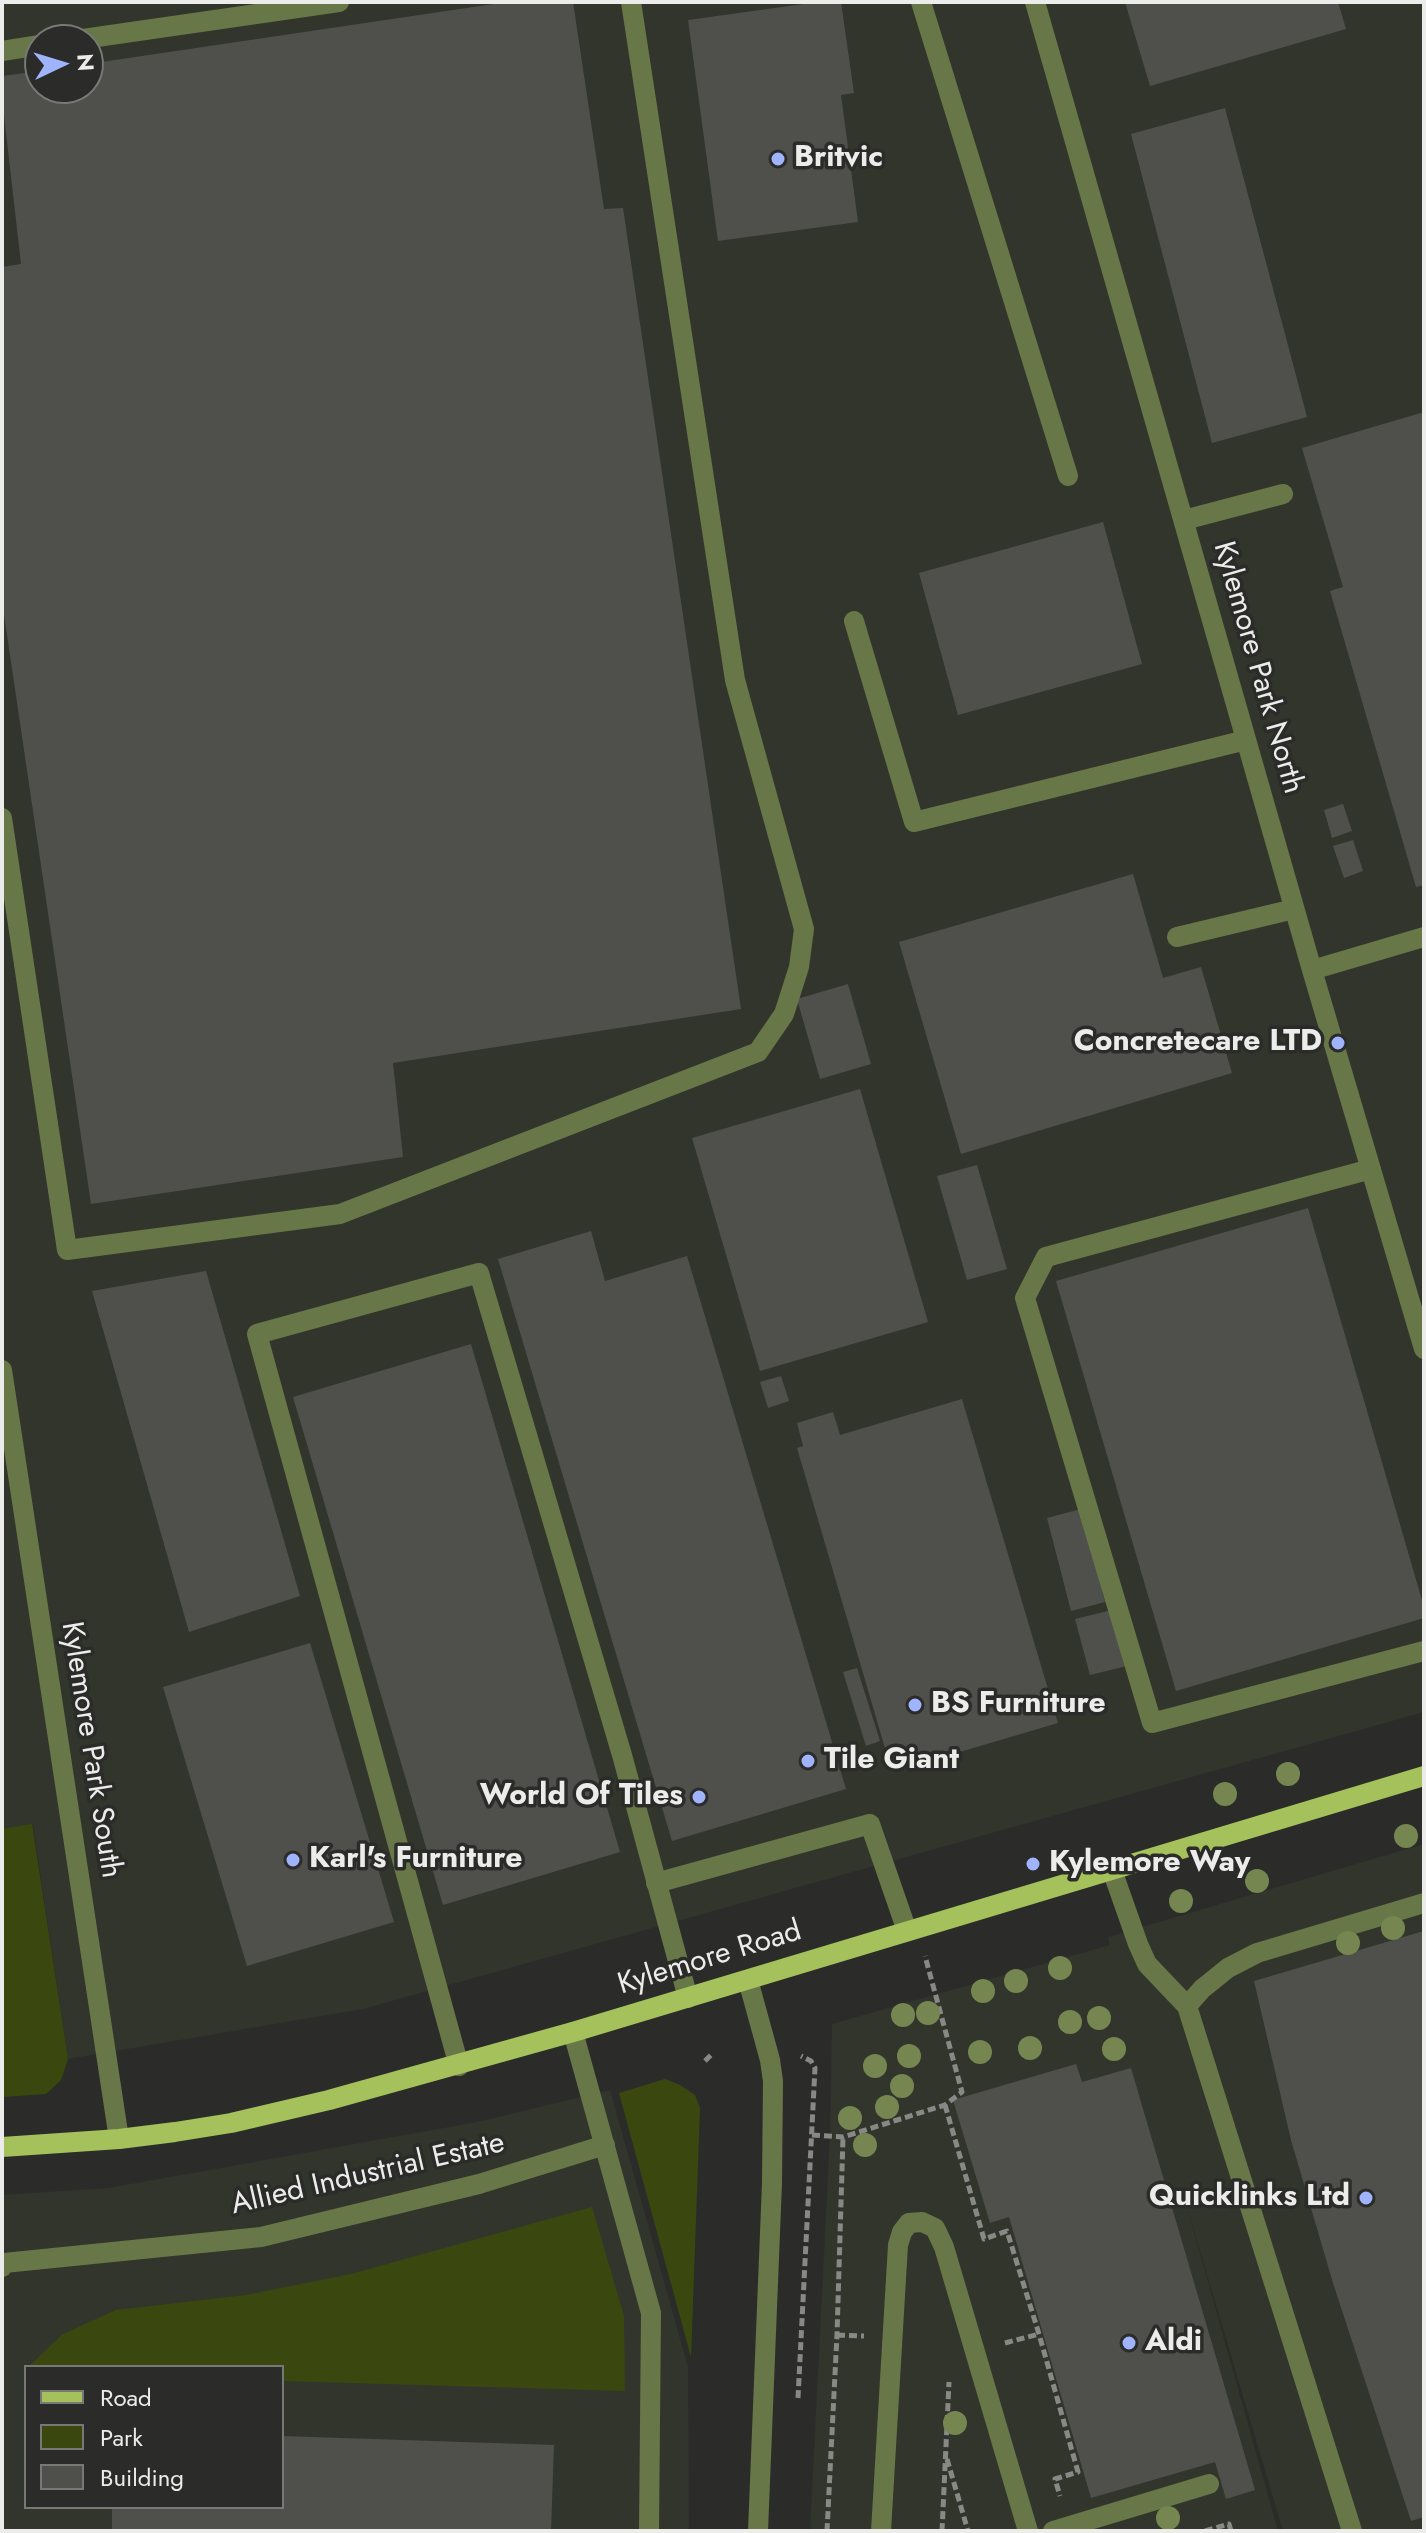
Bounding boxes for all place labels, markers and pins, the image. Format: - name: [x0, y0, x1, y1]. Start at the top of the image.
- place label: Britvic: [794, 141, 883, 177]
- marker: Britvic: [769, 150, 787, 168]
- place label: Concretecare LTD: [1074, 1025, 1322, 1061]
- marker: Concretecare LTD: [1329, 1034, 1347, 1052]
- place label: BS Furniture: [931, 1687, 1106, 1723]
- marker: BS Furniture: [906, 1696, 924, 1714]
- place label: Tile Giant: [824, 1743, 959, 1779]
- marker: Tile Giant: [799, 1752, 817, 1770]
- place label: World Of Tiles: [480, 1779, 683, 1815]
- marker: World Of Tiles: [690, 1788, 708, 1806]
- place label: Karl's Furniture: [309, 1842, 522, 1878]
- place label: Kylemore Way: [1049, 1846, 1250, 1882]
- marker: Karl's Furniture: [284, 1851, 302, 1869]
- marker: Kylemore Way: [1024, 1855, 1042, 1873]
- place label: Quicklinks Ltd: [1149, 2180, 1350, 2216]
- marker: Quicklinks Ltd: [1357, 2189, 1375, 2207]
- place label: Aldi: [1145, 2325, 1202, 2361]
- marker: Aldi: [1120, 2334, 1138, 2352]

